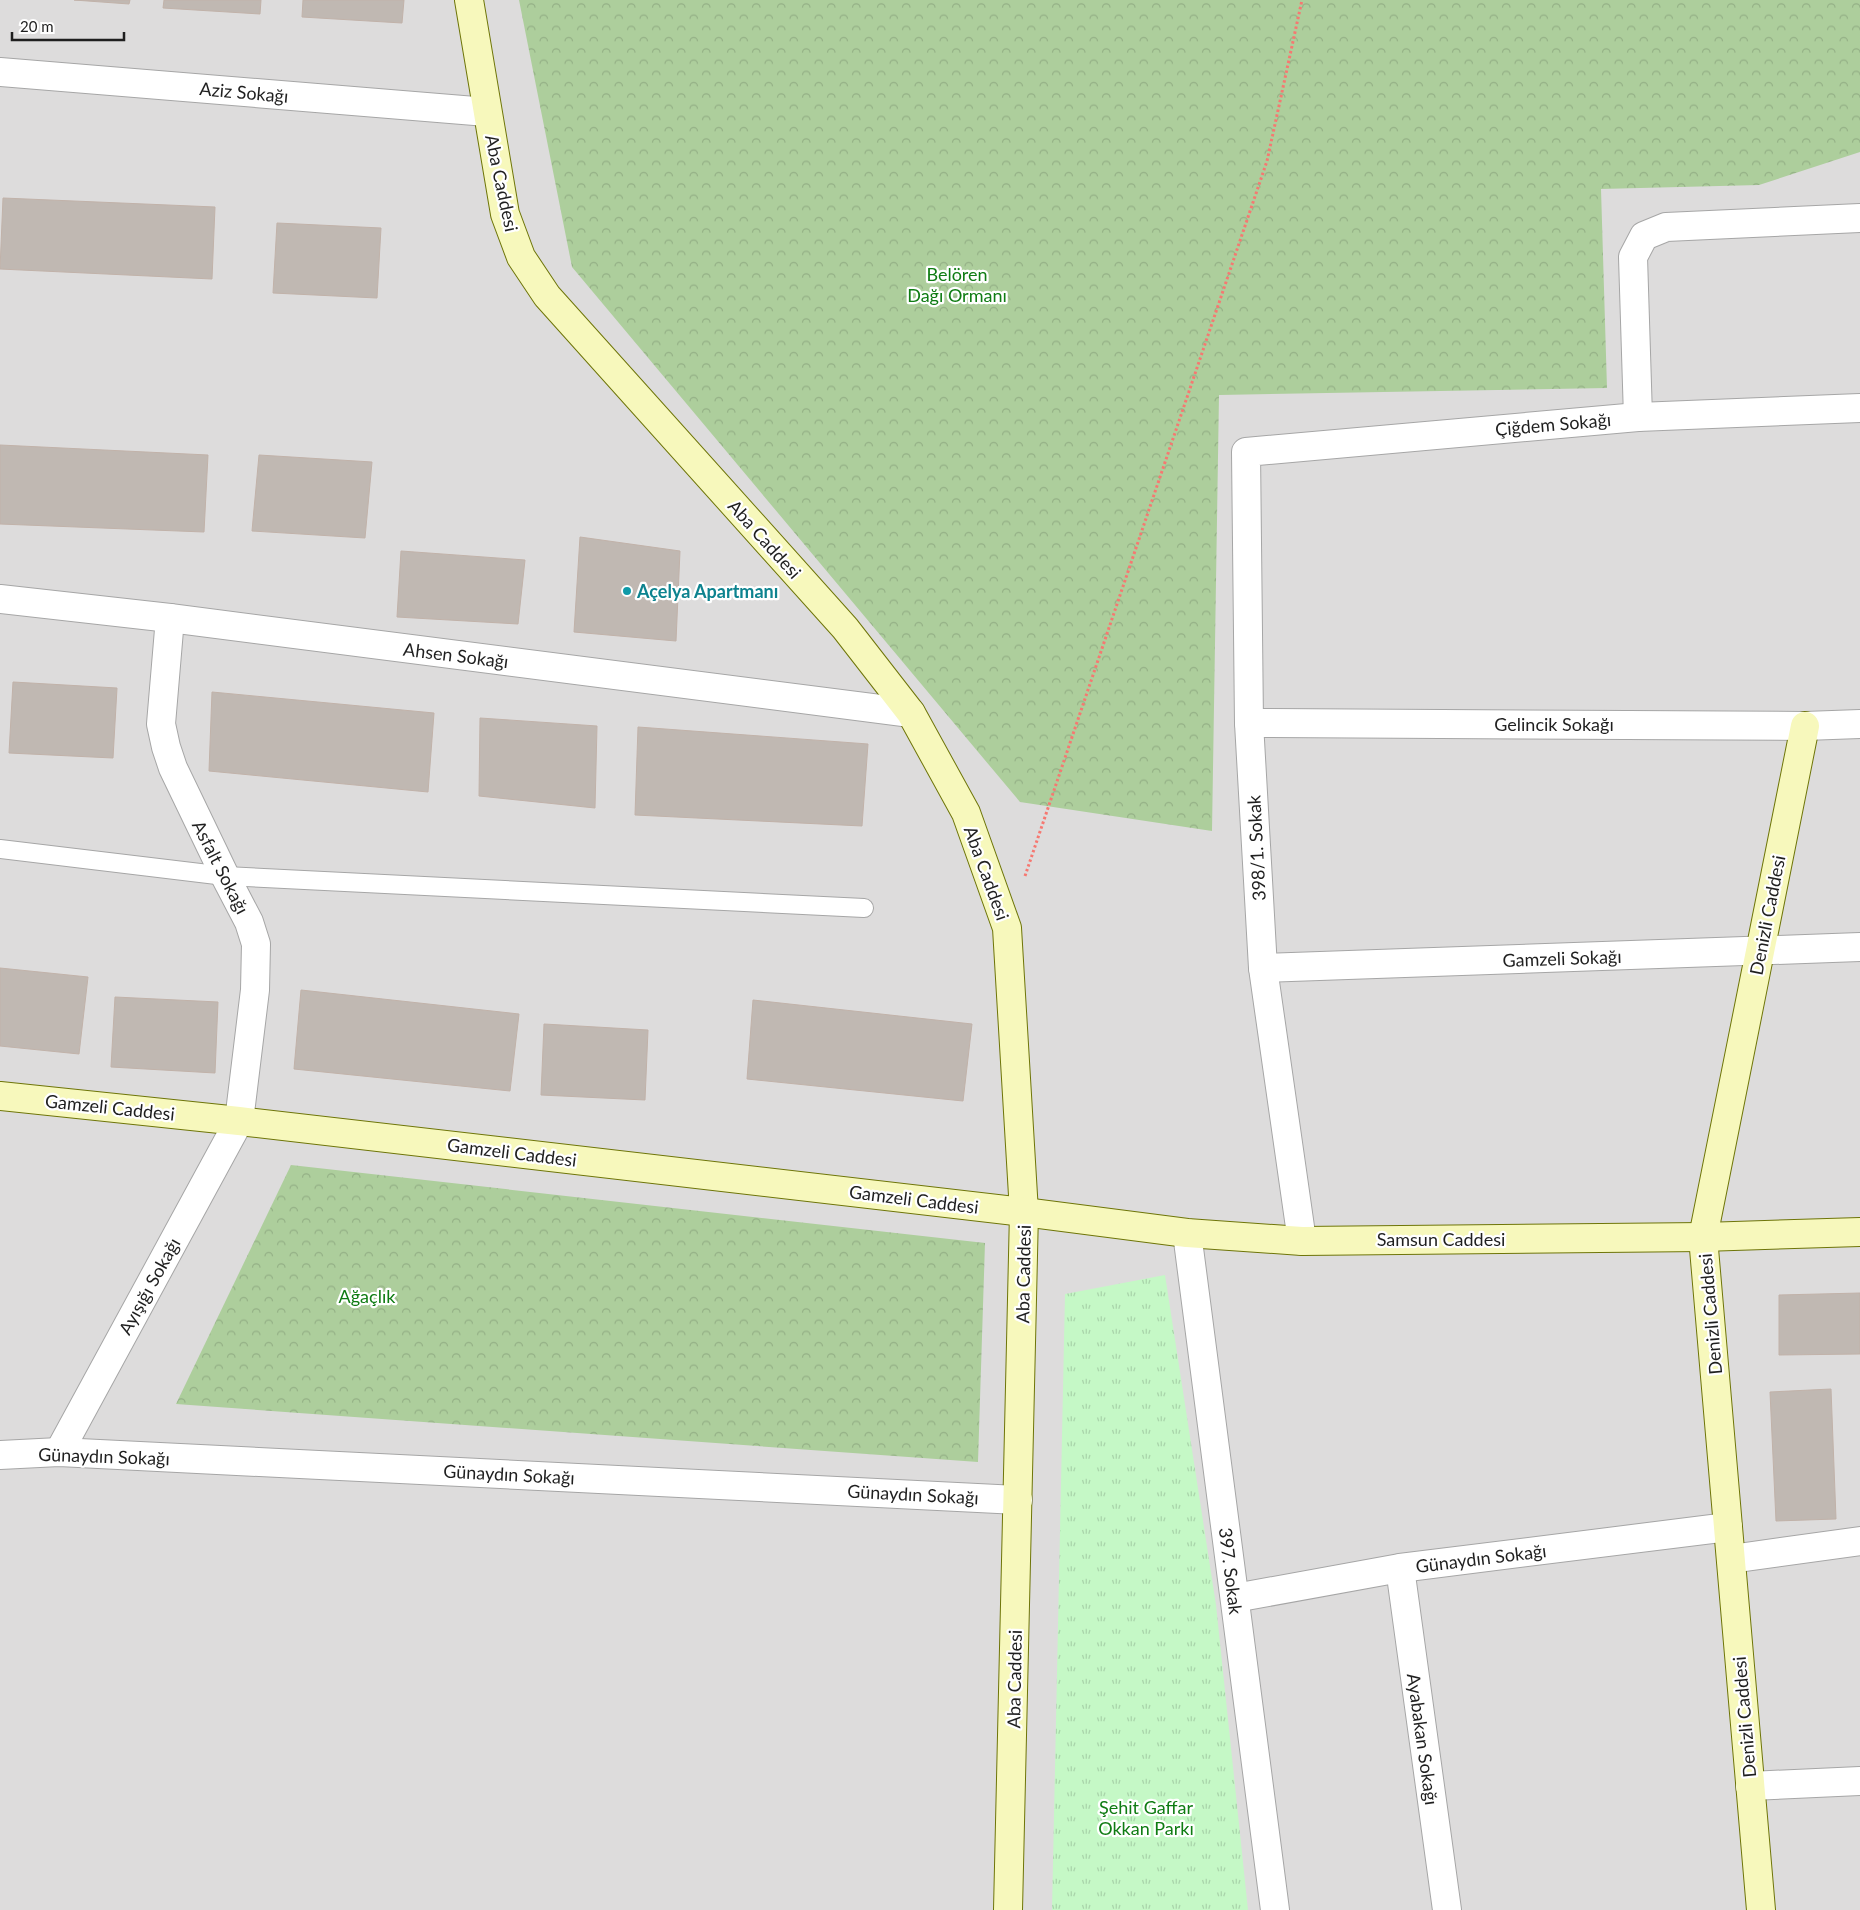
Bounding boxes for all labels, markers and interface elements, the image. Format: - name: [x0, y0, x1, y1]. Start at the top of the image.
- scale bar: [12, 10, 125, 42]
- text: 20 m: [20, 17, 54, 35]
- street label: Aziz Sokağı: [199, 77, 289, 107]
- street label: Aba Caddesi: [481, 133, 523, 233]
- park label: Belören Dağı Ormanı: [907, 263, 1007, 306]
- street label: Çiğdem Sokağı: [1494, 408, 1612, 440]
- street label: Aba Caddesi: [724, 495, 806, 583]
- place label: Açelya Apartmanı: [636, 580, 778, 602]
- marker: Açelya Apartmanı: [621, 585, 633, 597]
- street label: Ahsen Sokağı: [402, 638, 510, 672]
- street label: Gelincik Sokağı: [1494, 713, 1614, 735]
- street label: 398/1. Sokak: [1242, 794, 1270, 901]
- street label: Asfalt Sokağı: [188, 816, 254, 918]
- street label: Aba Caddesi: [960, 823, 1014, 923]
- street label: Denizli Caddesi: [1745, 853, 1789, 977]
- street label: Gamzeli Sokağı: [1502, 945, 1622, 971]
- street label: Gamzeli Caddesi: [44, 1089, 176, 1125]
- street label: Gamzeli Caddesi: [446, 1133, 578, 1171]
- street label: Gamzeli Caddesi: [848, 1180, 980, 1218]
- street label: Aba Caddesi: [1011, 1225, 1035, 1323]
- street label: Samsun Caddesi: [1377, 1228, 1505, 1250]
- street label: Ayışığı Sokağı: [113, 1234, 185, 1338]
- street label: Denizli Caddesi: [1694, 1253, 1726, 1375]
- park label: Ağaçlık: [339, 1285, 396, 1307]
- street label: Günaydın Sokağı: [38, 1443, 170, 1469]
- street label: Günaydın Sokağı: [443, 1460, 575, 1488]
- street label: Günaydın Sokağı: [847, 1480, 979, 1508]
- street label: 397. Sokak: [1215, 1526, 1247, 1617]
- street label: Günaydın Sokağı: [1414, 1539, 1548, 1577]
- street label: Aba Caddesi: [1002, 1630, 1026, 1728]
- street label: Denizli Caddesi: [1728, 1656, 1760, 1778]
- street label: Ayabakan Sokağı: [1403, 1672, 1443, 1806]
- park label: Şehit Gaffar Okkan Parkı: [1098, 1796, 1194, 1839]

